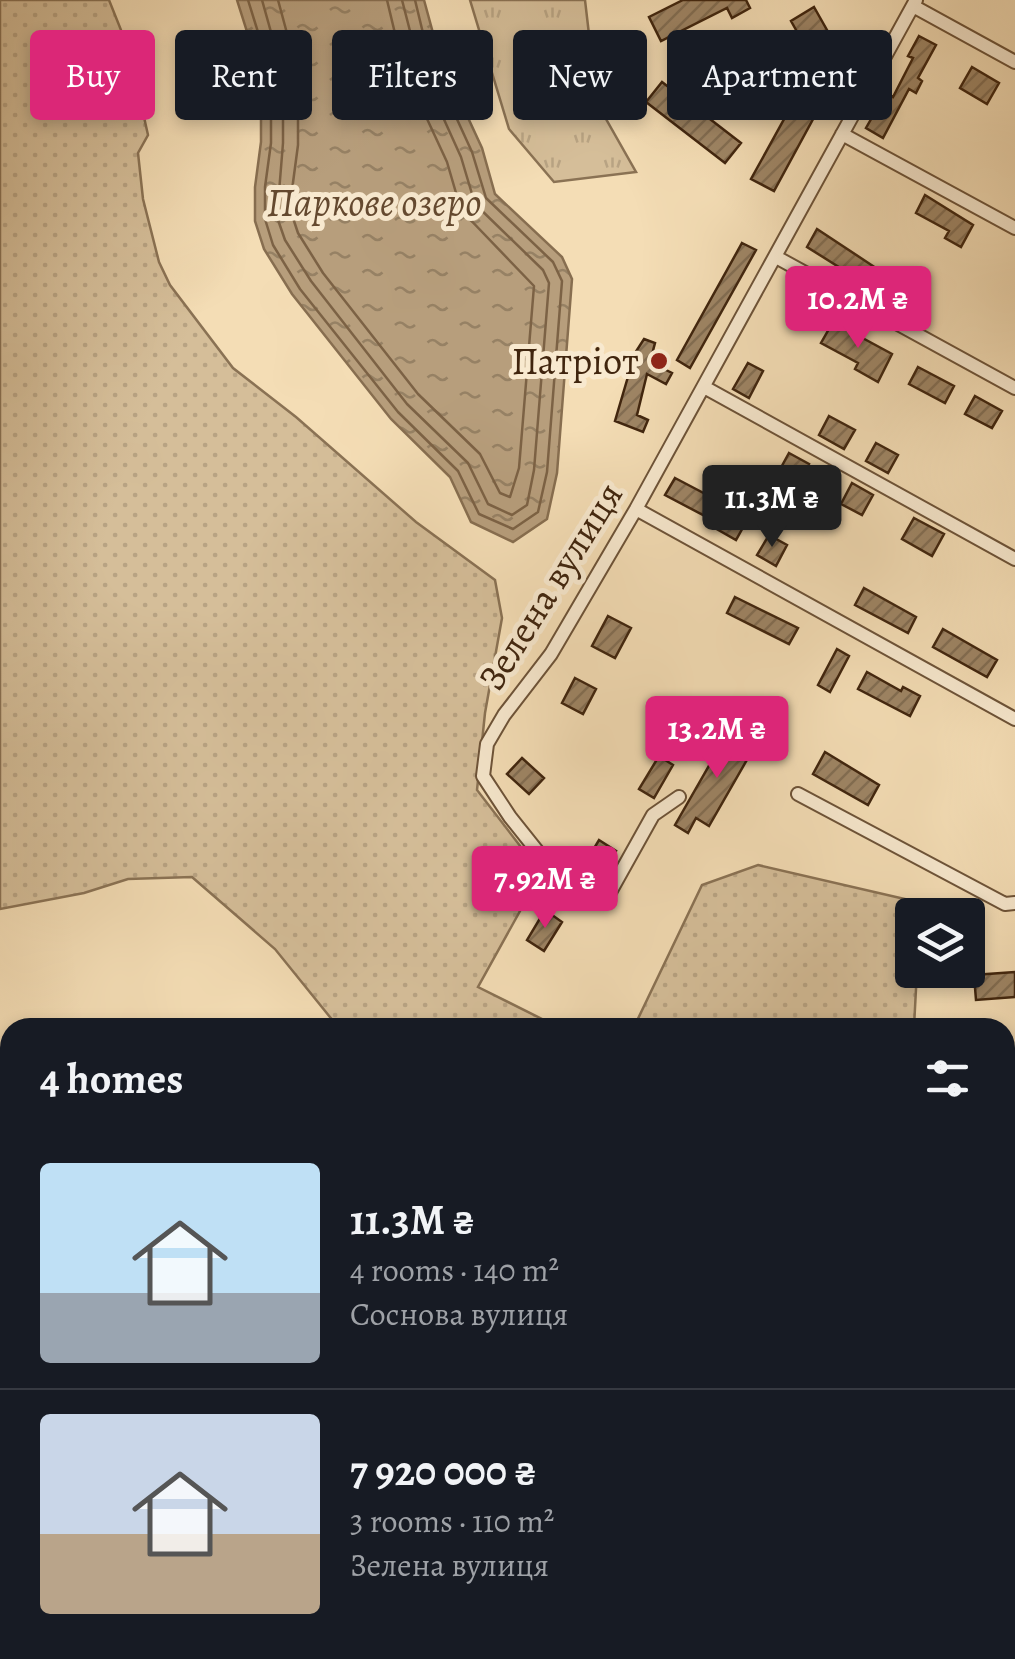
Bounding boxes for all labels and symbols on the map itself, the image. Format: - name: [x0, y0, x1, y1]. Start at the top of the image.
- water label: Паркове озеро: [266, 175, 482, 230]
- pin: 10.2M ₴: [766, 266, 950, 351]
- place label: Патріот: [512, 335, 639, 387]
- marker: Патріот: [648, 350, 670, 372]
- pin: 11.3M ₴: [680, 465, 864, 550]
- street label: Зелена вулиця: [465, 472, 635, 700]
- pin: 13.2M ₴: [625, 696, 809, 781]
- pin: 7.92M ₴: [453, 846, 637, 931]

